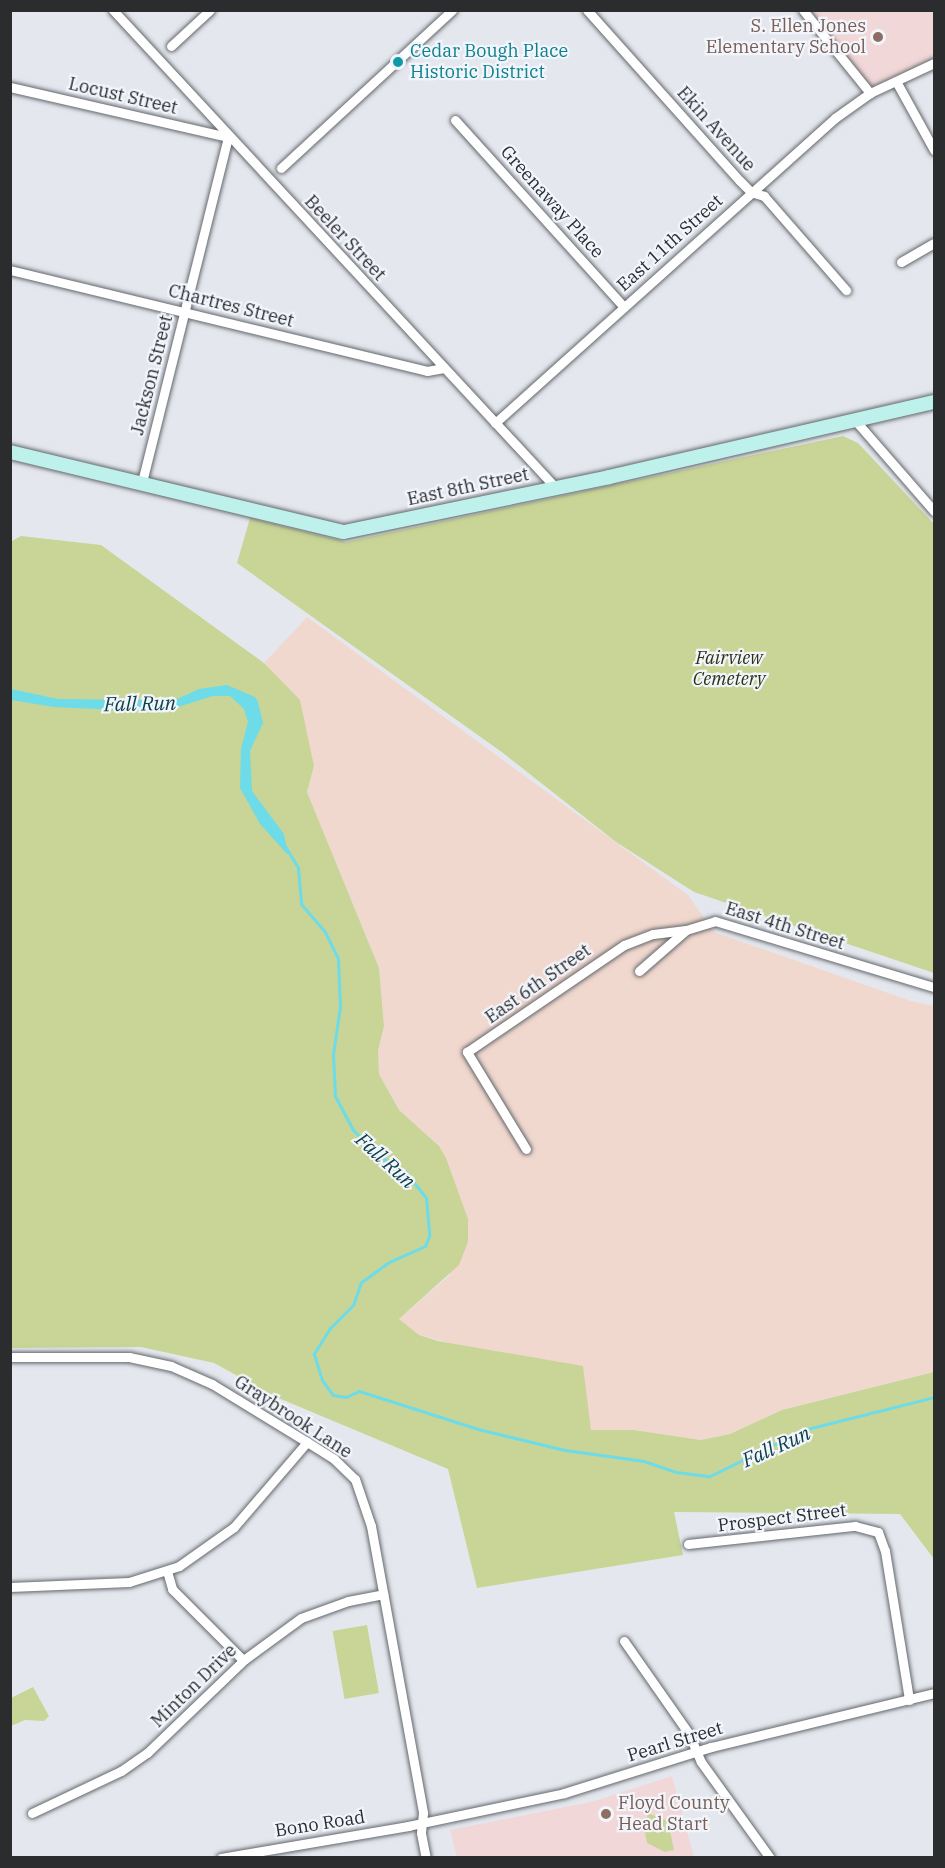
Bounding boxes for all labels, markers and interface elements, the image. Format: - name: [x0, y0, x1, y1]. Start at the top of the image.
- place label: S. Ellen Jones Elementary School: [706, 16, 866, 58]
- marker: S. Ellen Jones Elementary School: [871, 30, 885, 44]
- place label: Cedar Bough Place Historic District: [410, 41, 568, 84]
- marker: Cedar Bough Place Historic District: [391, 55, 405, 69]
- street label: Locust Street: [66, 73, 180, 119]
- street label: Ekin Avenue: [672, 82, 760, 176]
- street label: Greenaway Place: [496, 141, 608, 263]
- street label: East 11th Street: [613, 190, 727, 296]
- street label: Beeler Street: [300, 191, 390, 285]
- street label: Chartres Street: [166, 280, 296, 332]
- street label: Jackson Street: [127, 313, 177, 437]
- street label: East 8th Street: [405, 464, 531, 510]
- park label: Fairview Cemetery: [693, 648, 765, 690]
- water label: Fall Run: [104, 690, 176, 716]
- street label: East 4th Street: [723, 898, 847, 954]
- street label: East 6th Street: [481, 940, 595, 1028]
- water label: Fall Run: [351, 1127, 421, 1193]
- street label: Graybrook Lane: [230, 1371, 356, 1463]
- water label: Fall Run: [738, 1420, 814, 1472]
- street label: Prospect Street: [717, 1499, 847, 1537]
- street label: Minton Drive: [147, 1640, 241, 1732]
- street label: Pearl Street: [625, 1717, 725, 1767]
- place label: Floyd County Head Start: [618, 1793, 730, 1836]
- street label: Bono Road: [273, 1806, 367, 1842]
- marker: Floyd County Head Start: [599, 1807, 613, 1821]

